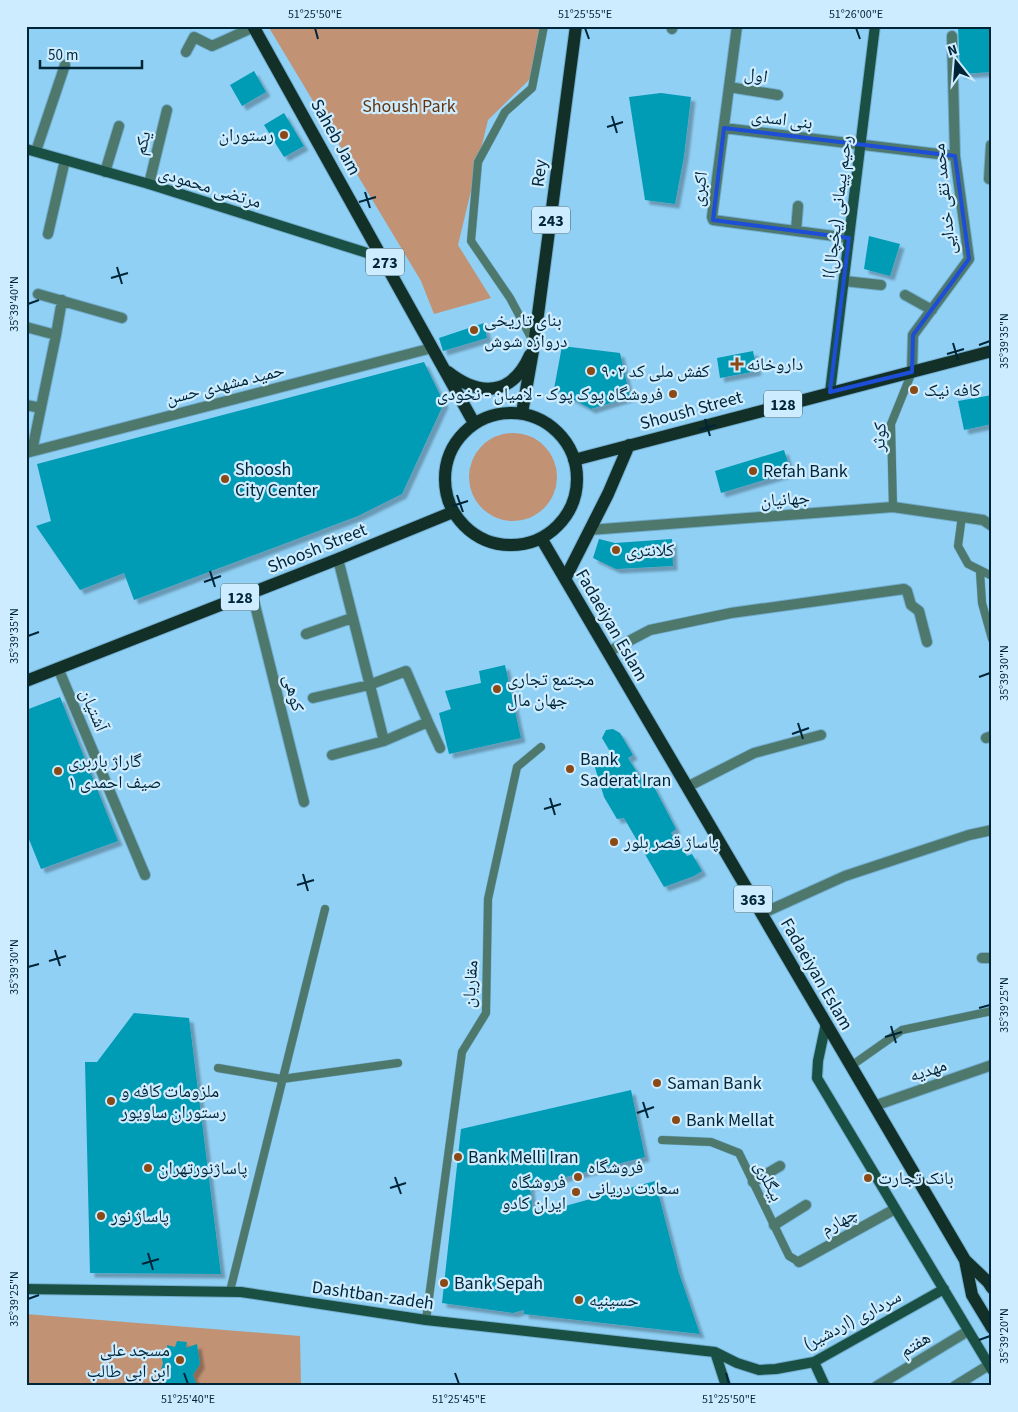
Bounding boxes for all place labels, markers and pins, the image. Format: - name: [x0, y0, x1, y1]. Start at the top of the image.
- place label: رستوران: [219, 123, 274, 148]
- marker: رستوران: [278, 129, 290, 141]
- place label: بنای تاریخی دروازه شوش: [484, 308, 568, 354]
- marker: بنای تاریخی دروازه شوش: [468, 324, 480, 336]
- place label: داروخانه: [747, 352, 803, 377]
- marker: داروخانه: [731, 358, 743, 370]
- place label: کفش ملی کد ۹۰۲: [601, 359, 710, 384]
- marker: کفش ملی کد ۹۰۲: [585, 365, 597, 377]
- place label: کافه نیک: [924, 378, 981, 403]
- place label: فروشگاه پوک پوک - لاميان - نخودی: [437, 382, 663, 407]
- marker: کافه نیک: [908, 384, 920, 396]
- marker: فروشگاه پوک پوک - لاميان - نخودی: [667, 388, 679, 400]
- place label: Shoosh City Center: [235, 457, 319, 503]
- place label: Refah Bank: [763, 459, 848, 484]
- marker: Refah Bank: [747, 465, 759, 477]
- marker: Shoosh City Center: [219, 473, 231, 485]
- place label: کلانتری: [626, 538, 675, 563]
- marker: کلانتری: [610, 544, 622, 556]
- place label: مجتمع تجاری جهان مال: [507, 667, 594, 713]
- marker: مجتمع تجاری جهان مال: [491, 683, 503, 695]
- place label: Bank Saderat Iran: [580, 747, 671, 793]
- place label: گاراژ باربری صیف احمدی ۱: [68, 749, 161, 795]
- marker: Bank Saderat Iran: [564, 763, 576, 775]
- marker: گاراژ باربری صیف احمدی ۱: [52, 765, 64, 777]
- place label: پاساژ قصر بلور: [623, 830, 719, 855]
- marker: پاساژ قصر بلور: [608, 836, 620, 848]
- place label: Saman Bank: [667, 1071, 762, 1096]
- marker: Saman Bank: [651, 1077, 663, 1089]
- place label: ملزومات کافه و رستوران ساویور: [120, 1079, 226, 1125]
- marker: ملزومات کافه و رستوران ساویور: [105, 1095, 117, 1107]
- place label: Bank Mellat: [686, 1108, 774, 1133]
- marker: Bank Mellat: [670, 1114, 682, 1126]
- place label: Bank Melli Iran: [468, 1145, 579, 1170]
- marker: Bank Melli Iran: [452, 1151, 464, 1163]
- place label: فروشگاه سعادت دریانی: [588, 1155, 679, 1201]
- place label: پاساژنورتهران: [158, 1156, 248, 1181]
- marker: پاساژنورتهران: [142, 1162, 154, 1174]
- place label: بانک تجارت: [878, 1166, 954, 1191]
- place label: فروشگاه ایران کادو: [502, 1170, 566, 1216]
- marker: فروشگاه سعادت دریانی: [572, 1171, 584, 1183]
- marker: بانک تجارت: [862, 1172, 874, 1184]
- marker: فروشگاه ایران کادو: [570, 1186, 582, 1198]
- place label: پاساژ نور: [110, 1204, 169, 1229]
- marker: پاساژ نور: [95, 1210, 107, 1222]
- place label: Bank Sepah: [454, 1271, 543, 1296]
- marker: Bank Sepah: [438, 1277, 450, 1289]
- place label: حسینیه: [589, 1288, 639, 1313]
- marker: حسینیه: [573, 1294, 585, 1306]
- place label: مسجد علی ابن ابی طالب: [86, 1338, 170, 1384]
- marker: مسجد علی ابن ابی طالب: [174, 1354, 186, 1366]

